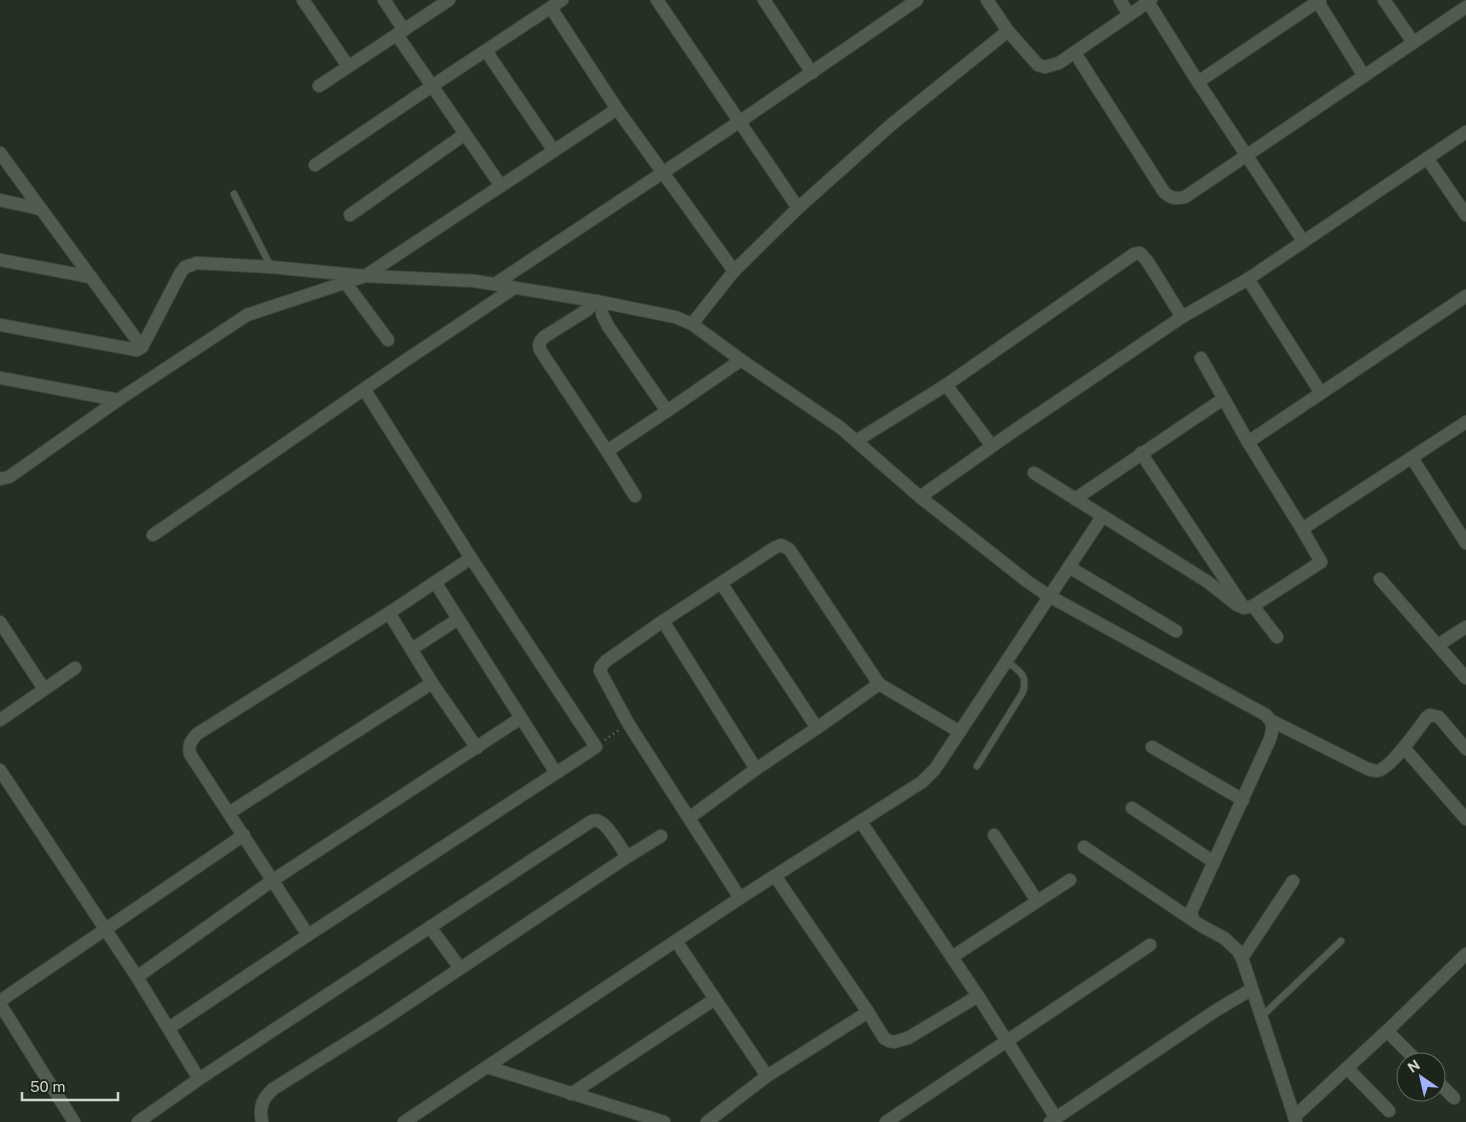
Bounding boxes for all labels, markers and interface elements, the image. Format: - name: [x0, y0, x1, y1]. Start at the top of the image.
- north arrow: [1396, 1052, 1446, 1102]
- text: N: [1405, 1057, 1423, 1076]
- scale bar: [22, 1070, 119, 1102]
- text: 50 m: [30, 1078, 65, 1095]

